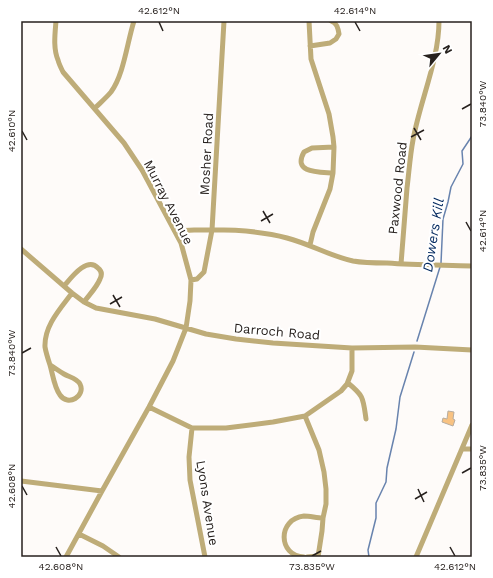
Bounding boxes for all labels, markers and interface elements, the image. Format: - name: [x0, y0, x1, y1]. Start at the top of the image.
- text: 42.612°N: [138, 5, 180, 16]
- text: 42.614°N: [334, 5, 376, 16]
- north arrow: [419, 34, 459, 74]
- text: N: [440, 43, 455, 56]
- text: 73.840°W: [477, 80, 488, 127]
- text: 42.610°N: [6, 110, 17, 152]
- street label: Mosher Road: [197, 113, 216, 196]
- street label: Paxwood Road: [385, 141, 410, 235]
- street label: Murray Avenue: [141, 158, 196, 247]
- water label: Dowers Kill: [419, 197, 447, 273]
- text: 42.614°N: [477, 210, 488, 252]
- street label: Darroch Road: [233, 320, 321, 343]
- text: 73.840°W: [6, 329, 17, 376]
- text: 73.835°W: [477, 445, 488, 491]
- street label: Lyons Avenue: [193, 459, 222, 547]
- text: 42.608°N: [6, 464, 17, 508]
- text: 42.608°N: [39, 561, 83, 572]
- text: 73.835°W: [289, 561, 335, 572]
- text: 42.612°N: [434, 561, 476, 572]

